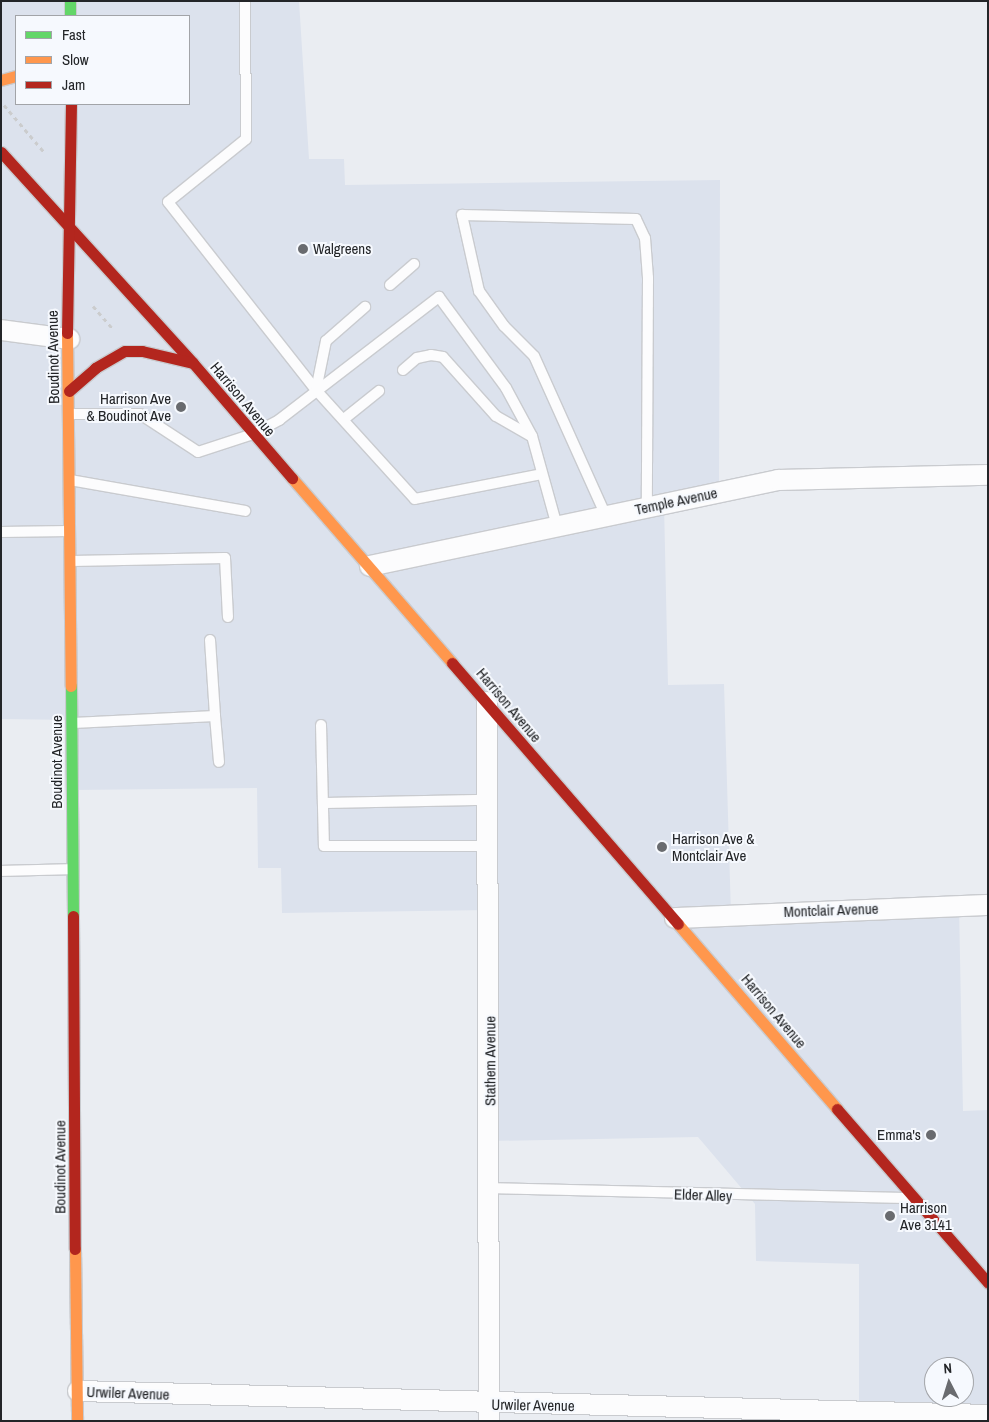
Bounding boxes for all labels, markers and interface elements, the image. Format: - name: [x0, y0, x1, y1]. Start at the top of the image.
- legend: [15, 15, 190, 105]
- text: Fast: [62, 24, 85, 45]
- text: Slow: [62, 49, 89, 70]
- text: Jam: [62, 74, 85, 95]
- place label: Walgreens: [313, 240, 371, 258]
- marker: Walgreens: [297, 243, 309, 255]
- street label: Boudinot Avenue: [43, 310, 63, 404]
- street label: Harrison Avenue: [207, 358, 279, 440]
- place label: Harrison Ave & Boudinot Ave: [86, 389, 171, 424]
- marker: Harrison Ave & Boudinot Ave: [175, 401, 187, 413]
- street label: Temple Avenue: [633, 483, 719, 519]
- street label: Harrison Avenue: [473, 664, 545, 746]
- street label: Boudinot Avenue: [48, 715, 66, 809]
- place label: Harrison Ave & Montclair Ave: [672, 829, 755, 864]
- marker: Harrison Ave & Montclair Ave: [656, 841, 668, 853]
- street label: Montclair Avenue: [783, 899, 879, 921]
- street label: Harrison Avenue: [738, 970, 810, 1052]
- street label: Stathem Avenue: [481, 1016, 499, 1106]
- street label: Boudinot Avenue: [51, 1120, 69, 1214]
- place label: Emma's: [877, 1126, 921, 1144]
- marker: Emma's: [925, 1129, 937, 1141]
- street label: Elder Alley: [673, 1185, 733, 1205]
- place label: Harrison Ave 3141: [900, 1198, 952, 1233]
- marker: Harrison Ave 3141: [884, 1210, 896, 1222]
- north arrow: [924, 1357, 974, 1407]
- text: N: [943, 1359, 953, 1377]
- street label: Urwiler Avenue: [86, 1383, 170, 1403]
- street label: Urwiler Avenue: [491, 1395, 575, 1415]

